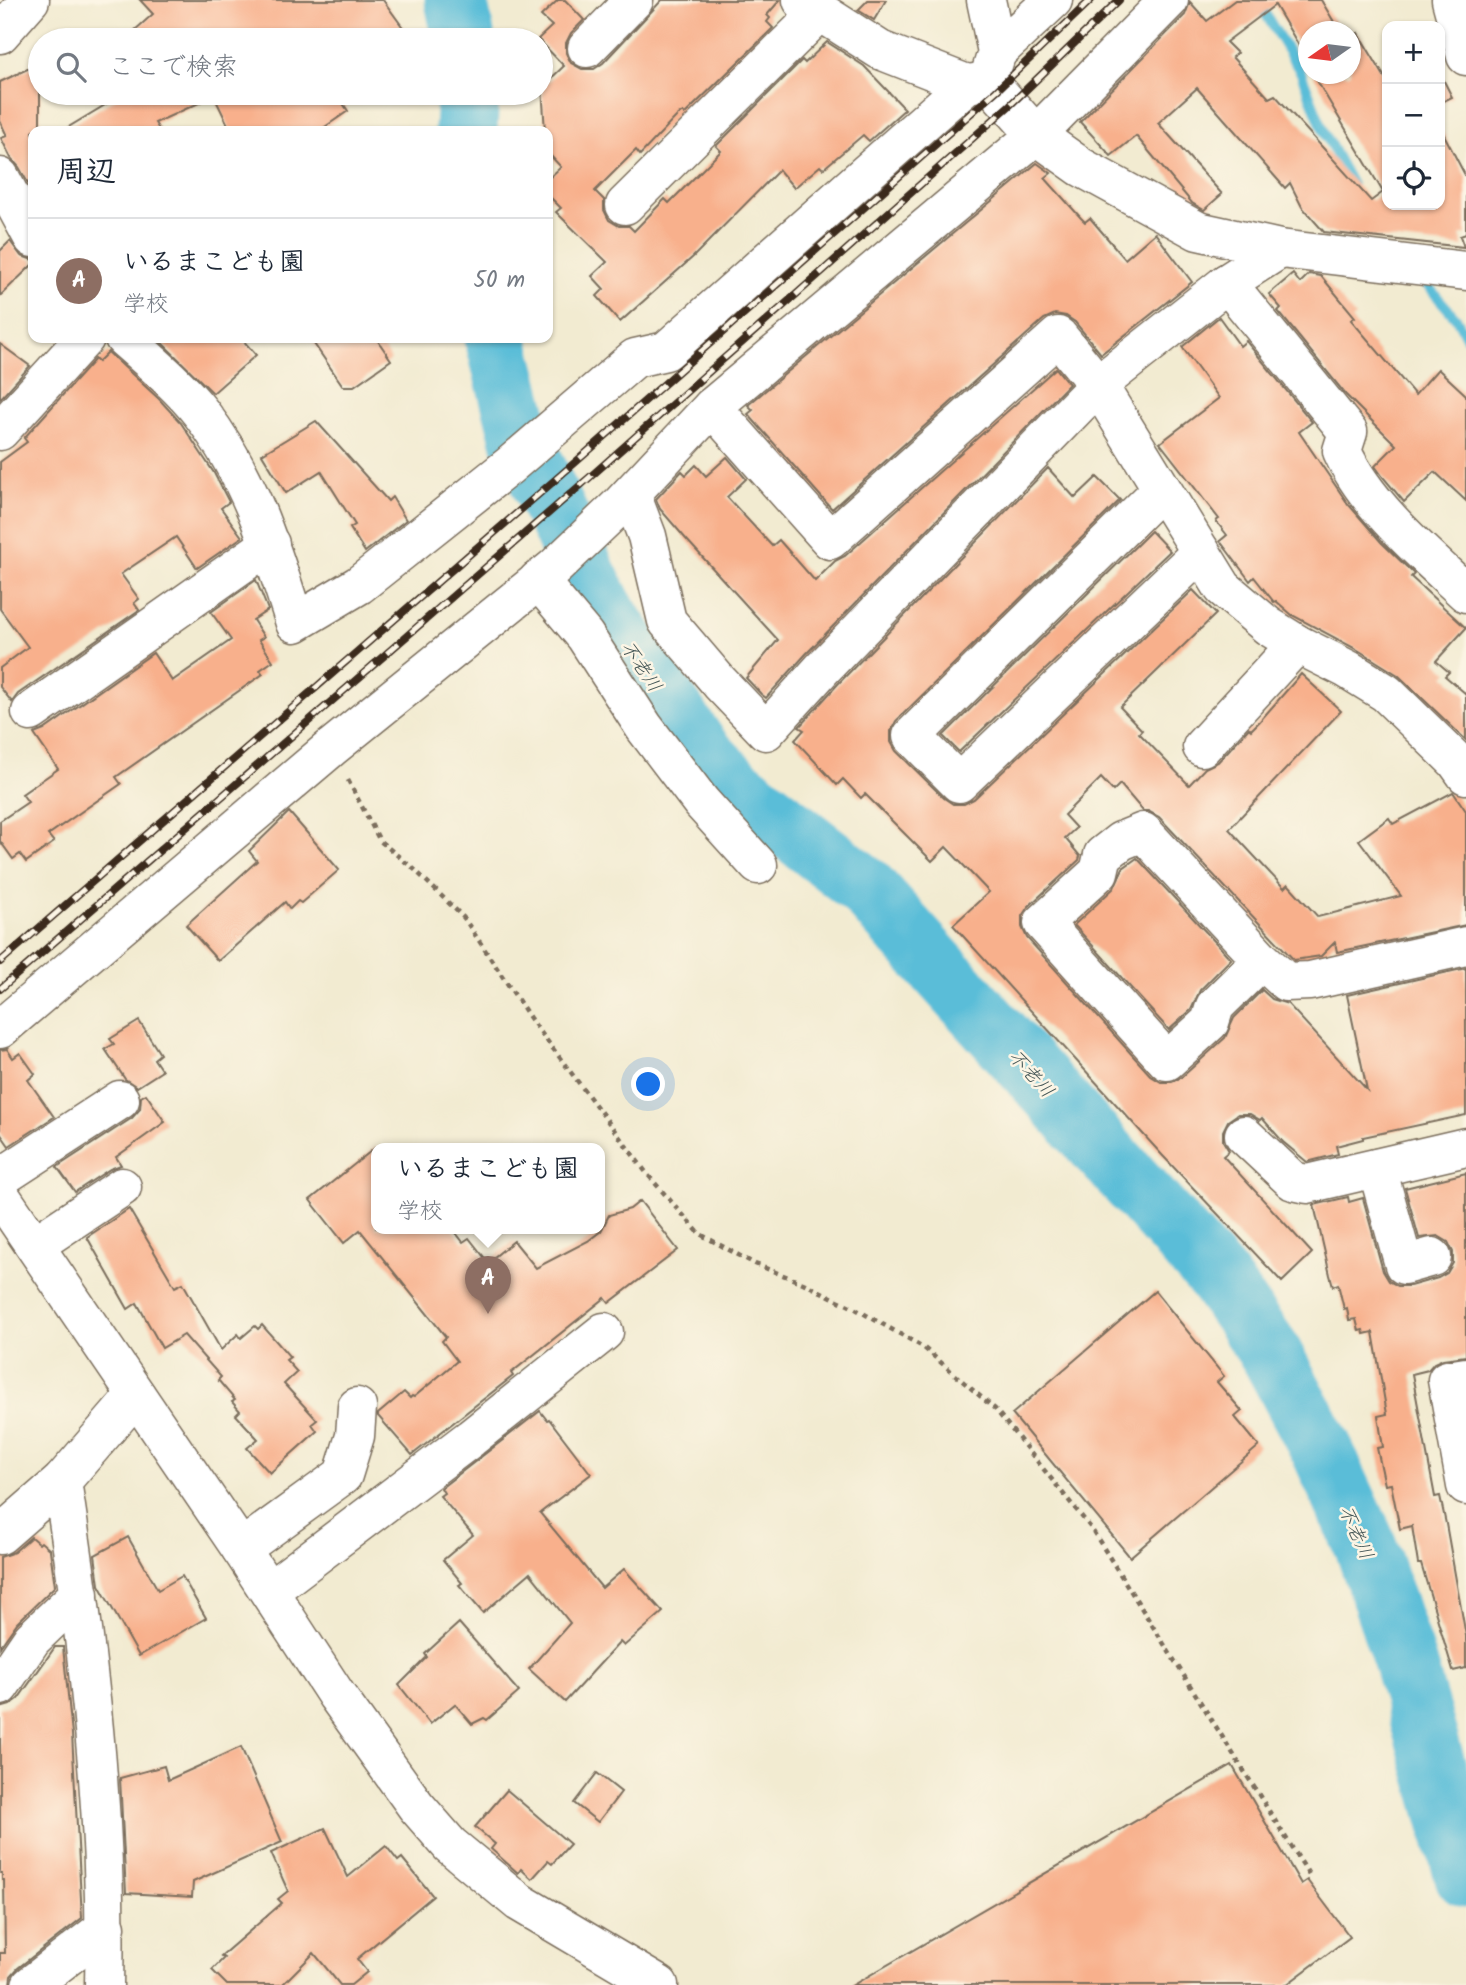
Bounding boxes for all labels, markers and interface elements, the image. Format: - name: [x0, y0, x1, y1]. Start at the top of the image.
- north arrow: [1298, 21, 1361, 84]
- map controls: [1382, 21, 1445, 210]
- button: +: [1382, 21, 1445, 84]
- search box: [28, 28, 553, 105]
- text: ここで検索: [108, 47, 238, 89]
- icon: search: [52, 48, 90, 86]
- button: −: [1382, 84, 1445, 147]
- button: locate: [1382, 147, 1445, 210]
- text: 周辺: [56, 149, 116, 197]
- text: いるまこども園: [123, 242, 305, 284]
- text: A: [72, 263, 86, 299]
- text: 50 m: [474, 263, 525, 299]
- text: 学校: [123, 287, 169, 323]
- water label: 不老川: [612, 635, 669, 699]
- water label: 不老川: [1000, 1043, 1061, 1106]
- your location: [631, 1067, 665, 1101]
- popup: [371, 1143, 605, 1234]
- text: いるまこども園: [397, 1149, 579, 1191]
- text: 学校: [397, 1194, 443, 1230]
- pin: A: [465, 1256, 511, 1314]
- water label: 不老川: [1330, 1501, 1380, 1565]

